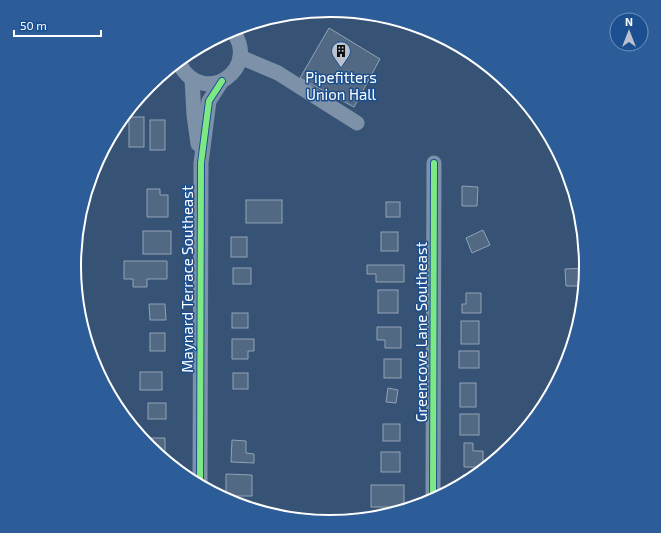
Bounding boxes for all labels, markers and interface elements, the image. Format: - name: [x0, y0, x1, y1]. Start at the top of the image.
- scale bar: [14, 12, 101, 38]
- north arrow: [609, 12, 649, 52]
- text: N: [625, 15, 633, 28]
- text: 50 m: [20, 18, 47, 32]
- building icon: Pipefitters Union Hall: [330, 40, 352, 68]
- place label: Pipefitters Union Hall: [305, 68, 377, 103]
- street label: Maynard Terrace Southeast: [178, 185, 196, 373]
- street label: Greencove Lane Southeast: [412, 241, 430, 422]

